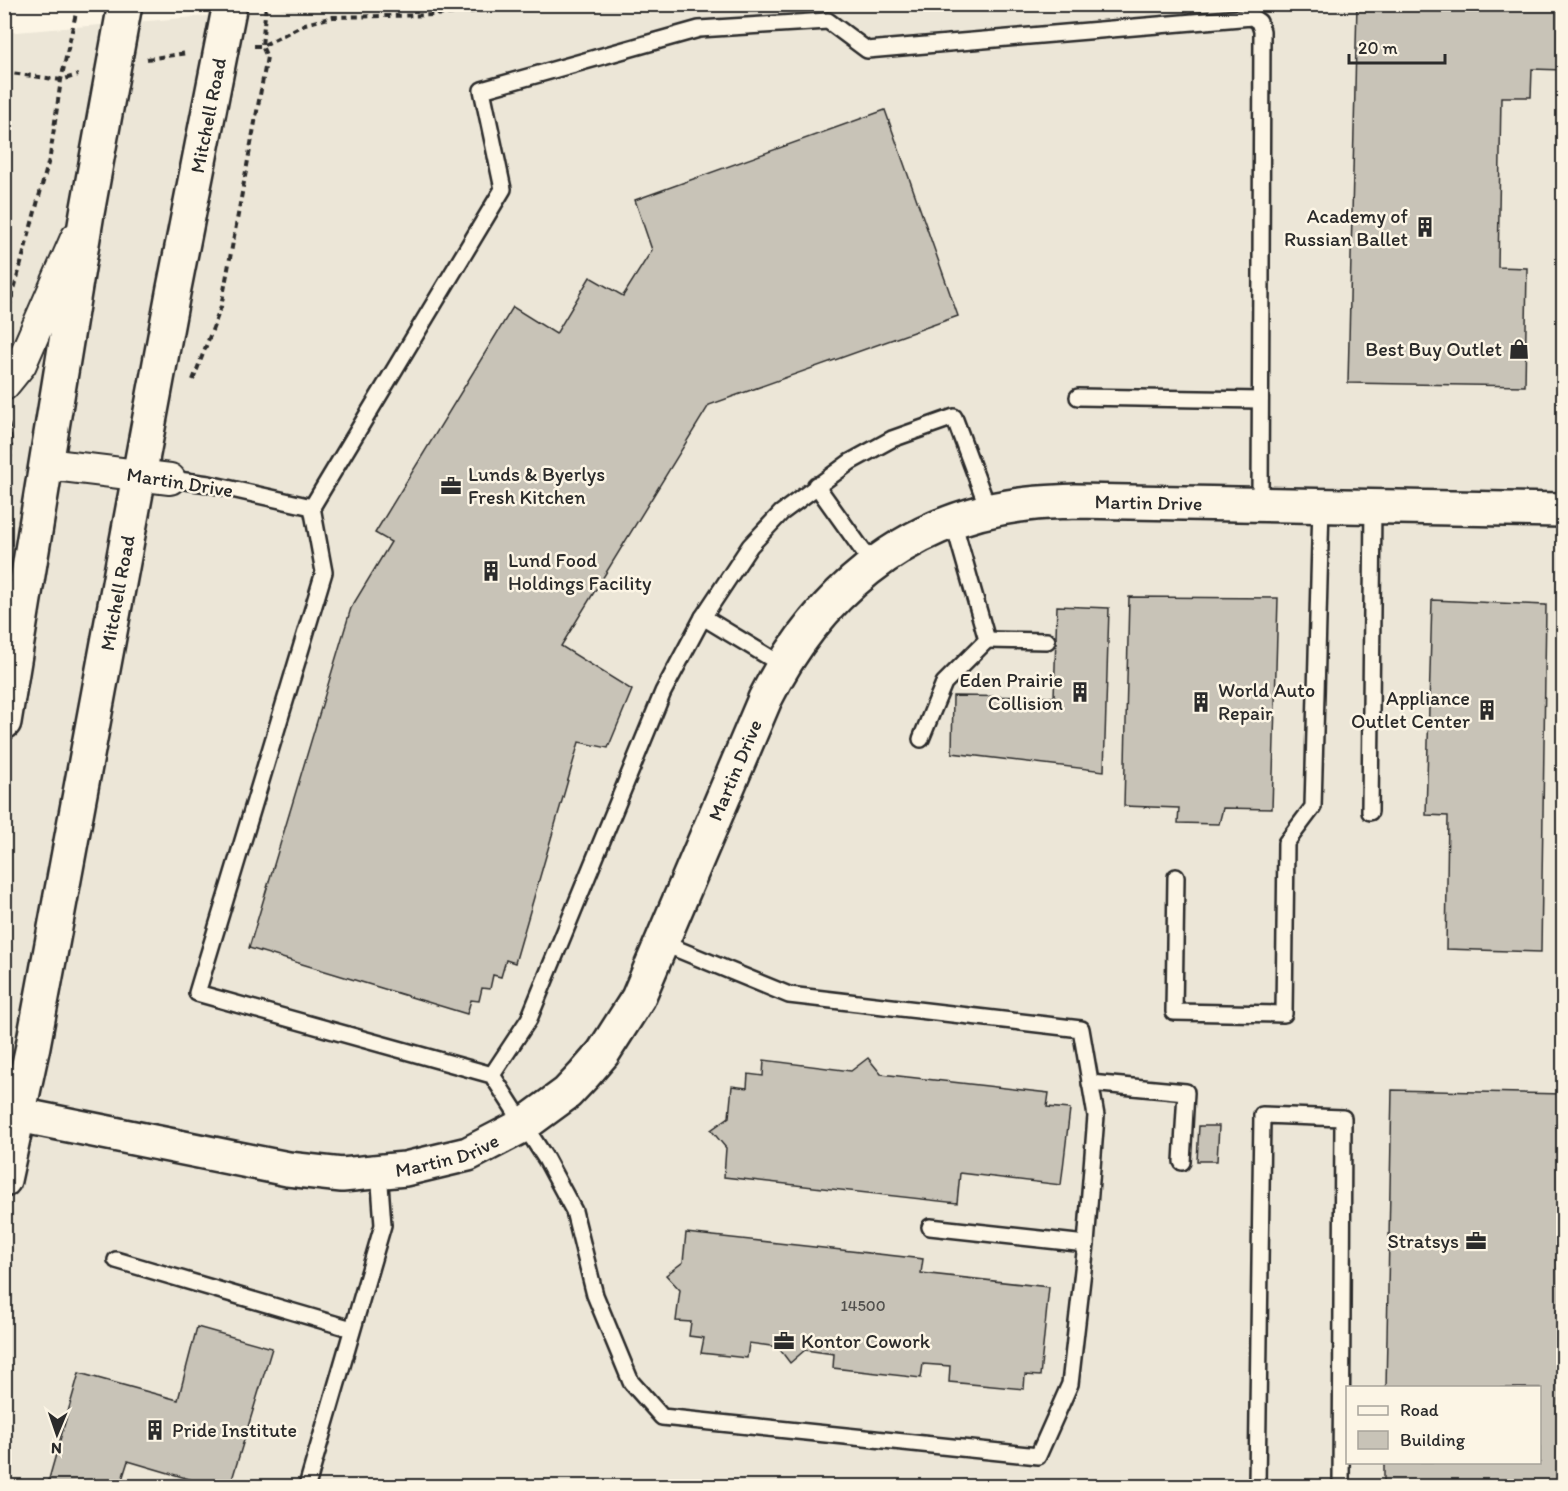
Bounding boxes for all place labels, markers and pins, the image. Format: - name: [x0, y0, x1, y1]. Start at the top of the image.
- place label: Academy of Russian Ballet: [1284, 204, 1408, 251]
- building icon: Academy of Russian Ballet: [1413, 215, 1437, 239]
- place label: Best Buy Outlet: [1365, 337, 1502, 361]
- shop icon: Best Buy Outlet: [1507, 337, 1531, 361]
- place label: Lunds & Byerlys Fresh Kitchen: [468, 462, 605, 509]
- office icon: Lunds & Byerlys Fresh Kitchen: [439, 474, 463, 498]
- place label: Lund Food Holdings Facility: [508, 548, 652, 595]
- building icon: Lund Food Holdings Facility: [479, 559, 503, 583]
- place label: Eden Prairie Collision: [959, 668, 1063, 715]
- place label: World Auto Repair: [1218, 678, 1315, 725]
- building icon: Eden Prairie Collision: [1068, 680, 1092, 704]
- place label: Appliance Outlet Center: [1351, 686, 1470, 733]
- building icon: World Auto Repair: [1189, 690, 1213, 714]
- building icon: Appliance Outlet Center: [1475, 698, 1499, 722]
- place label: Stratsys: [1387, 1229, 1459, 1253]
- office icon: Stratsys: [1464, 1229, 1488, 1253]
- office icon: Kontor Cowork: [772, 1329, 796, 1353]
- place label: Kontor Cowork: [801, 1329, 931, 1353]
- building icon: Pride Institute: [143, 1418, 167, 1442]
- place label: Pride Institute: [172, 1418, 297, 1442]

